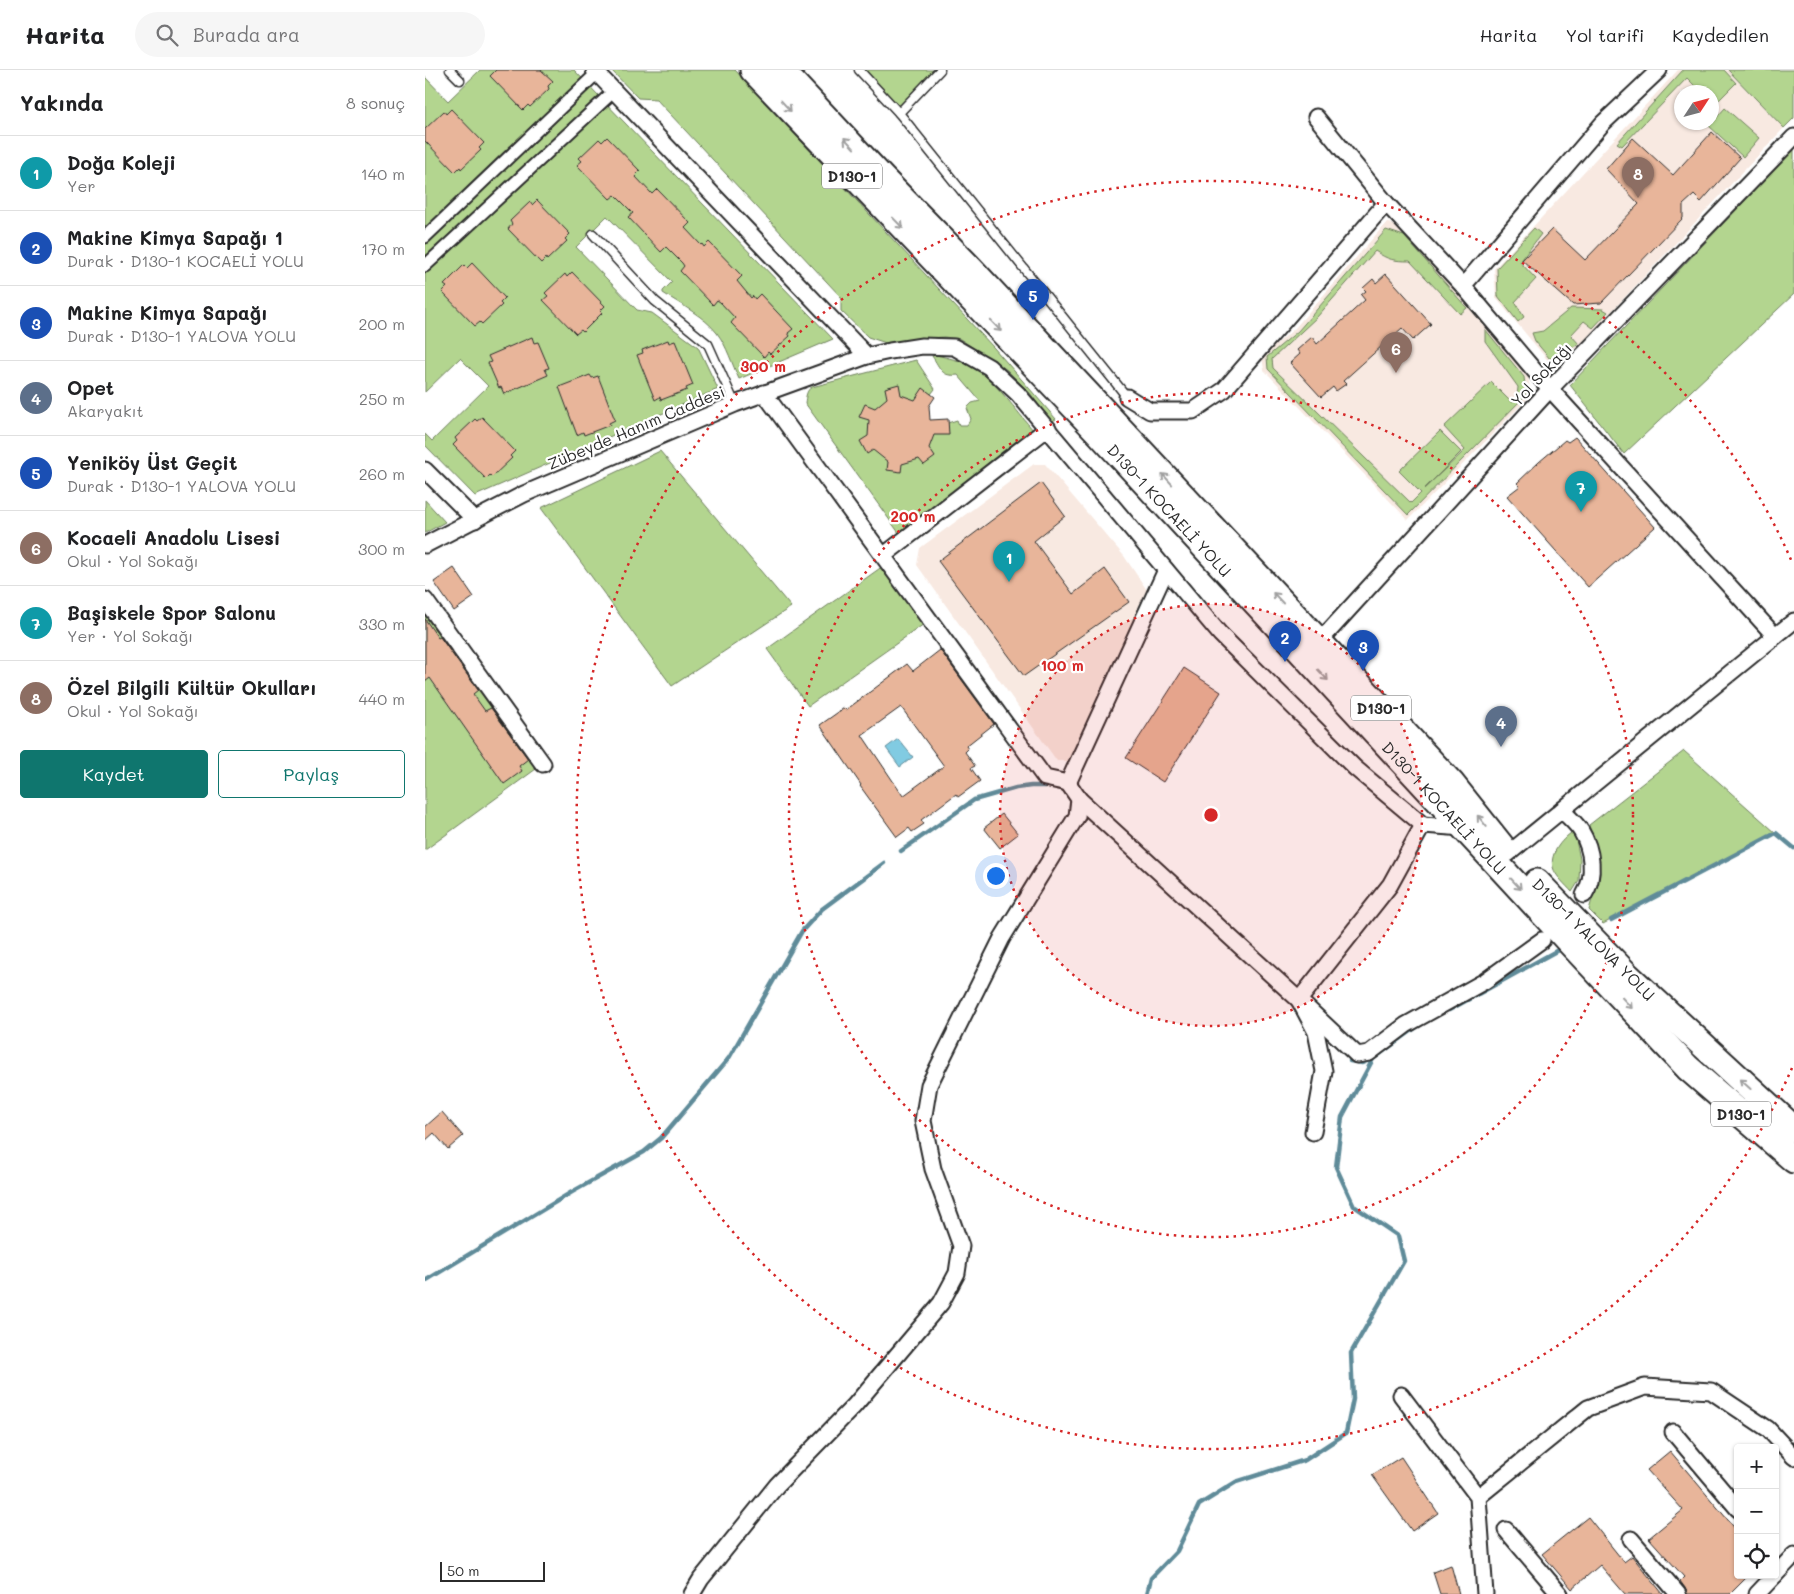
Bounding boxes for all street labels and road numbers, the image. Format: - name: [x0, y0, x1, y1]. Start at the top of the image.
- road number: D130-1: [822, 164, 882, 188]
- street label: Yol Sokağı: [1506, 337, 1576, 411]
- street label: Zübeyde Hanım Caddesi: [544, 380, 728, 474]
- street label: D130-1 KOCAELİ YOLU: [1103, 439, 1237, 581]
- road number: D130-1: [1351, 696, 1411, 720]
- street label: D130-1 KOCAELİ YOLU: [1378, 736, 1511, 878]
- street label: D130-1 YALOVA YOLU: [1528, 873, 1660, 1005]
- road number: D130-1: [1711, 1102, 1771, 1126]

